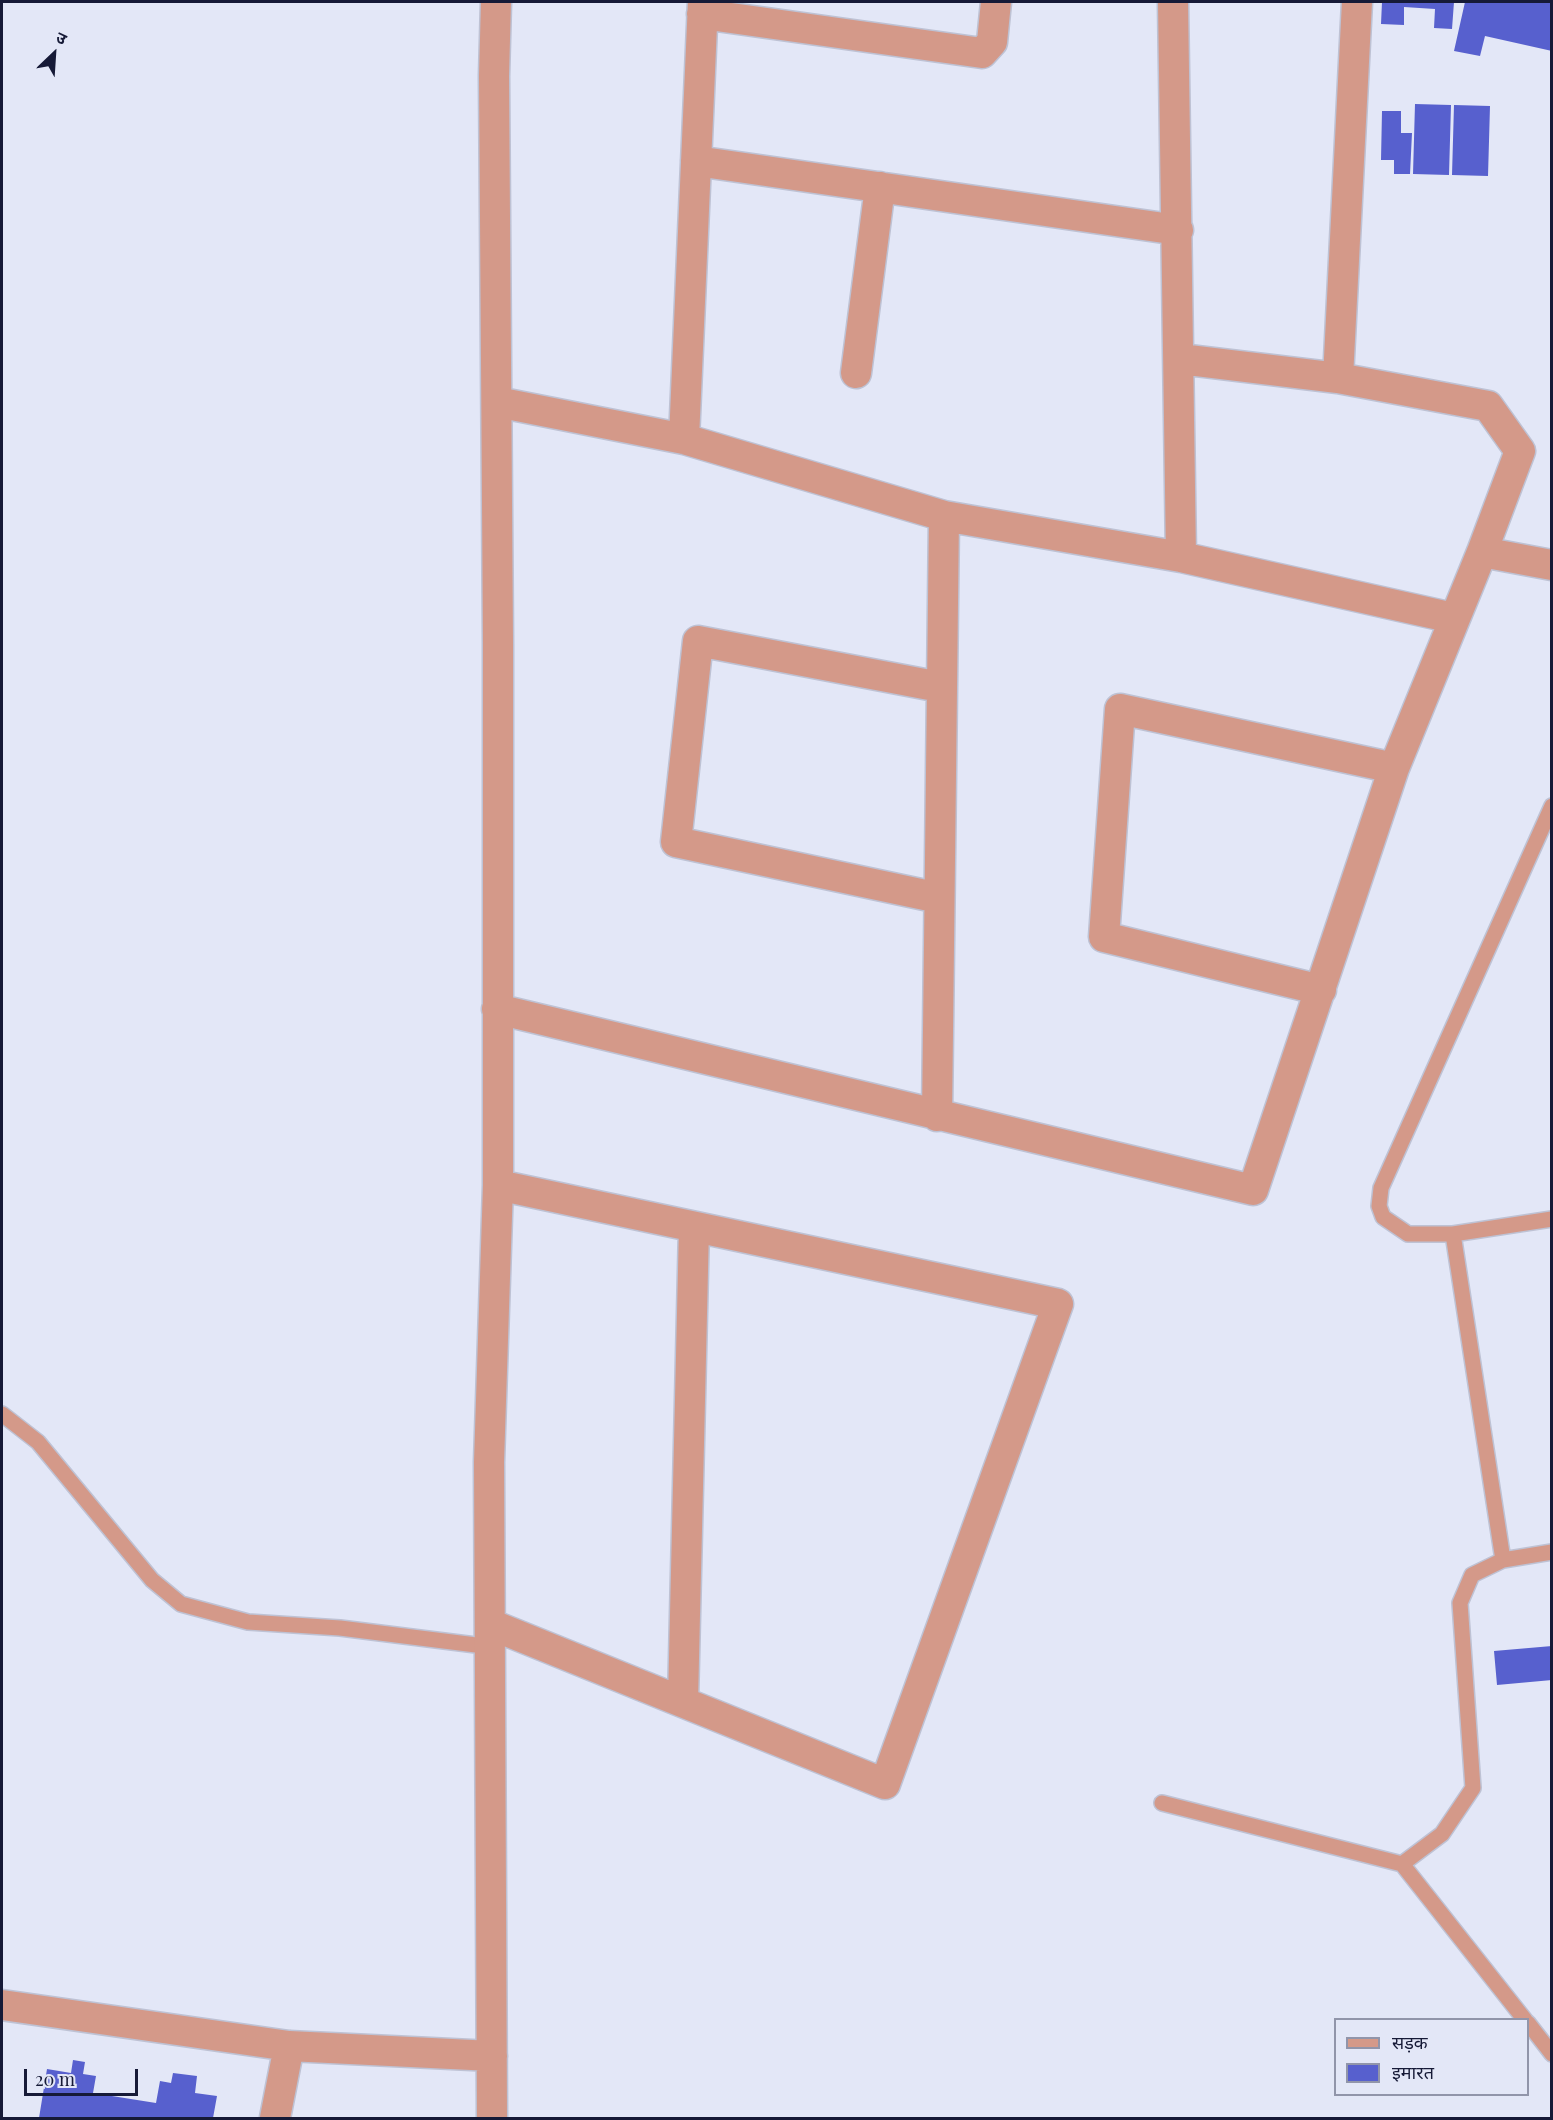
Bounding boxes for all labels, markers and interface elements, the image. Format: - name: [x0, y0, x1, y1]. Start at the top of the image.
- north arrow: [24, 24, 84, 84]
- text: उ: [53, 26, 71, 49]
- legend: [1334, 2018, 1529, 2096]
- text: सड़क: [1392, 2030, 1428, 2054]
- scale bar: [27, 2057, 141, 2095]
- text: इमारत: [1392, 2060, 1434, 2084]
- text: 20 m: [35, 2067, 75, 2091]

